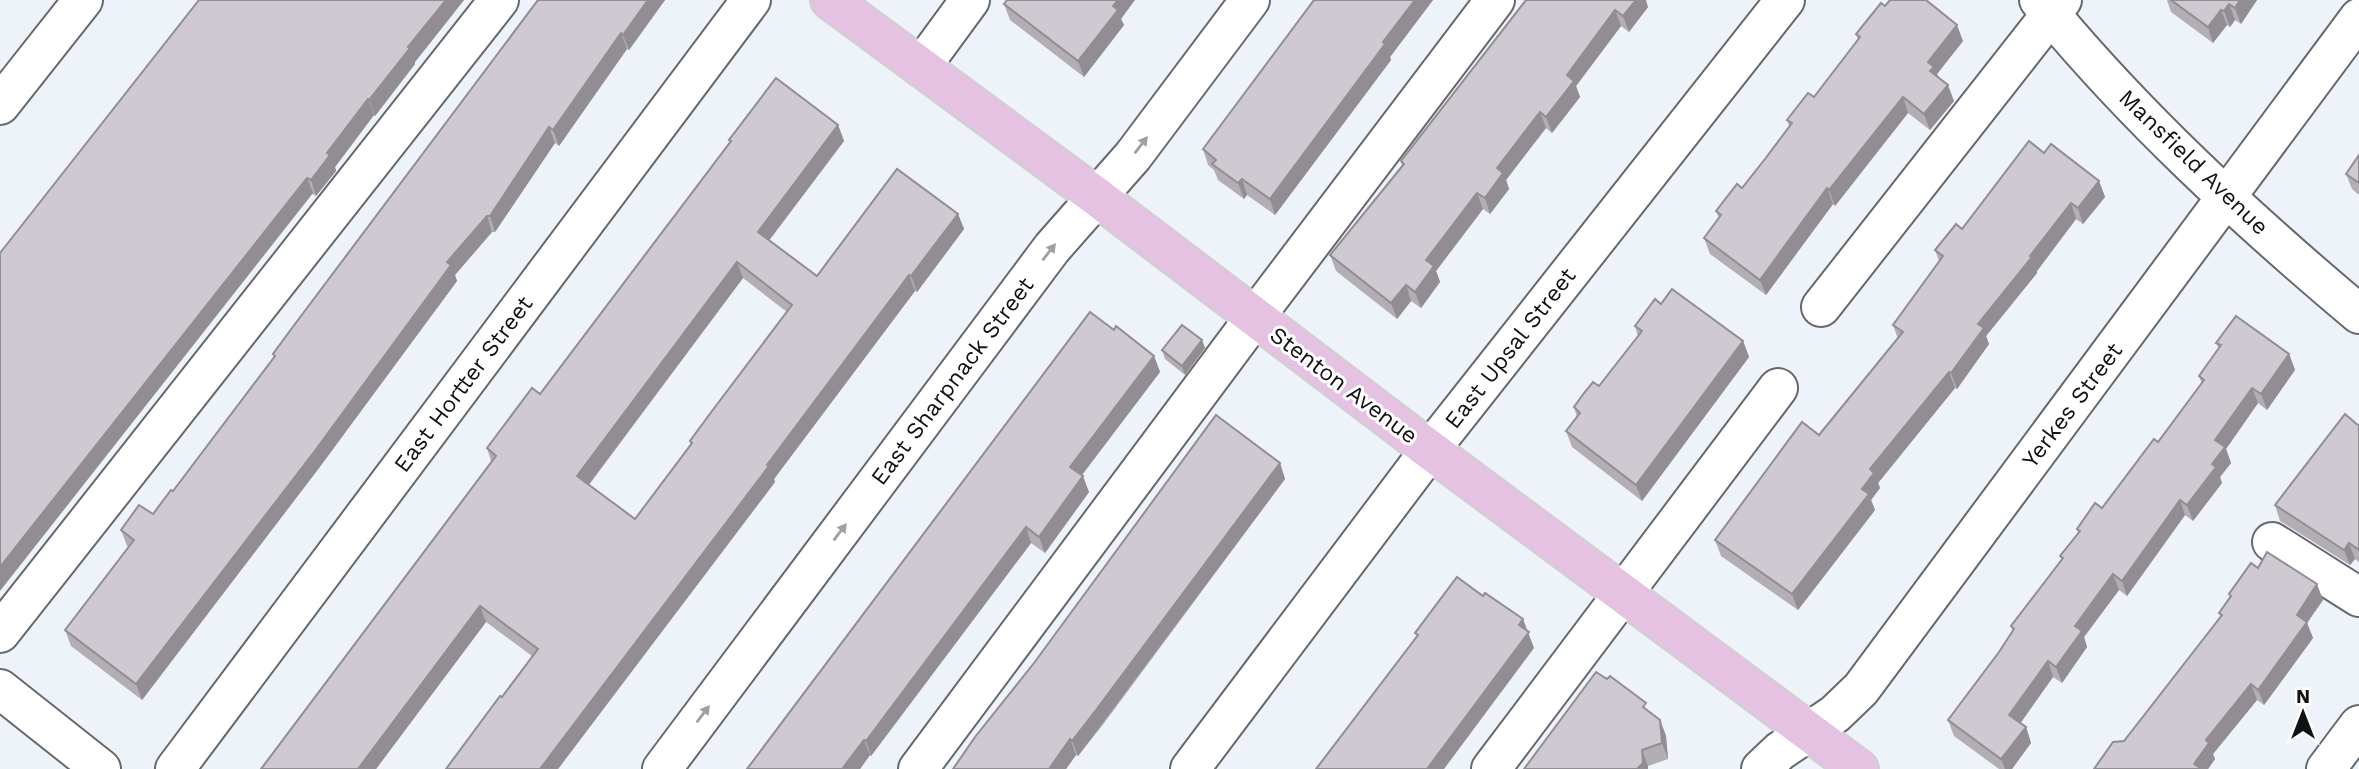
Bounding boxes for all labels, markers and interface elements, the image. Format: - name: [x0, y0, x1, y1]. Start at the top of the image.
- street label: Mansfield Avenue: [2113, 84, 2274, 241]
- one-way arrow: [1134, 136, 1148, 154]
- one-way arrow: [1042, 243, 1056, 261]
- street label: East Upsal Street: [1439, 262, 1582, 434]
- street label: East Sharpnack Street: [866, 272, 1039, 490]
- street label: East Hortter Street: [388, 291, 539, 478]
- street label: Stenton Avenue: [1265, 321, 1423, 450]
- street label: Yerkes Street: [2017, 337, 2128, 473]
- one-way arrow: [832, 523, 846, 541]
- north arrow: [2268, 678, 2338, 748]
- text: N: [2296, 685, 2310, 708]
- one-way arrow: [696, 706, 711, 724]

